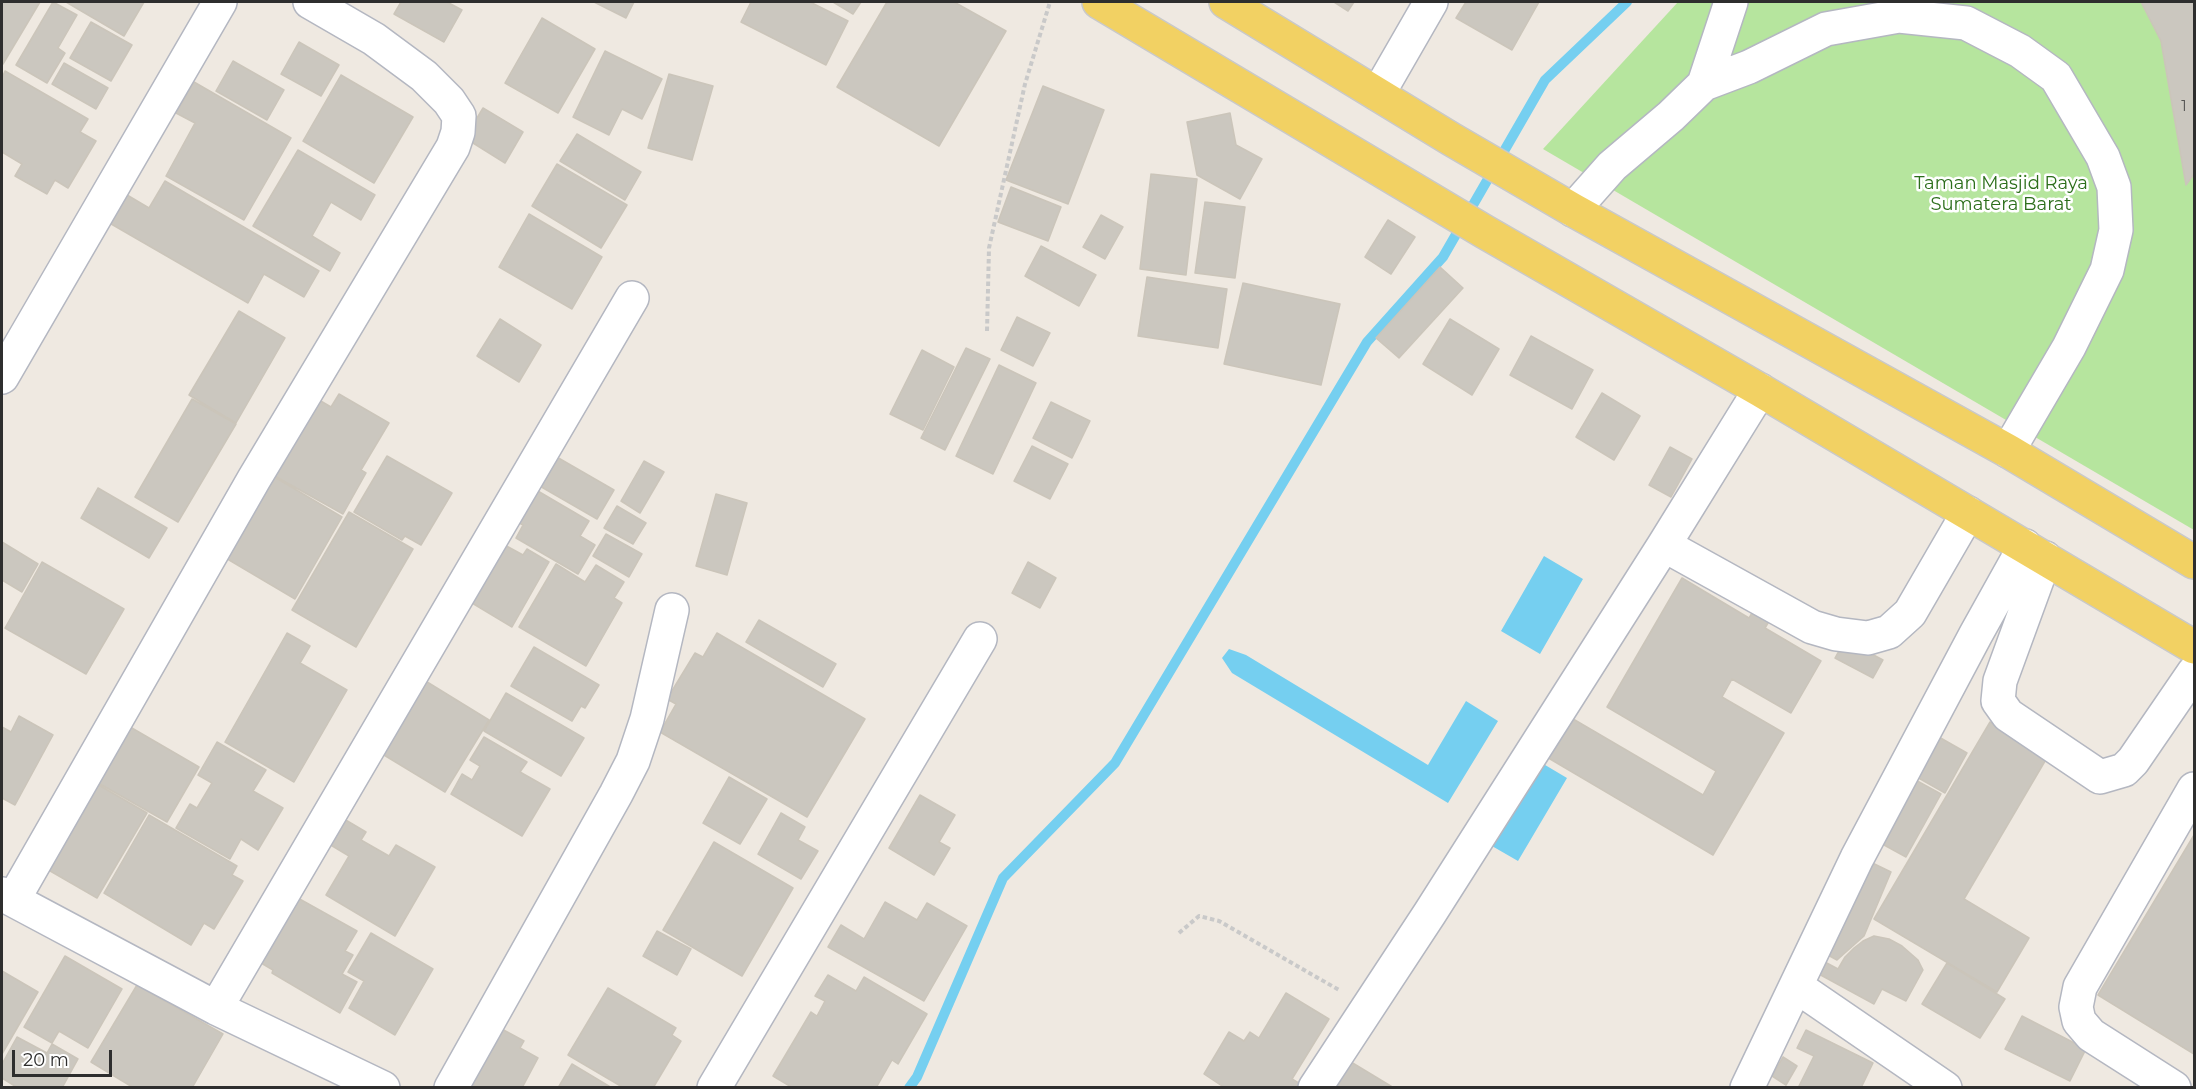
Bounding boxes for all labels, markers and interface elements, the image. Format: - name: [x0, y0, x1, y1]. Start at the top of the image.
- house number: 1: [2181, 98, 2187, 116]
- park label: Taman Masjid Raya Sumatera Barat: [1914, 173, 2088, 216]
- scale bar: [15, 1038, 116, 1076]
- text: 20 m: [23, 1049, 69, 1071]

